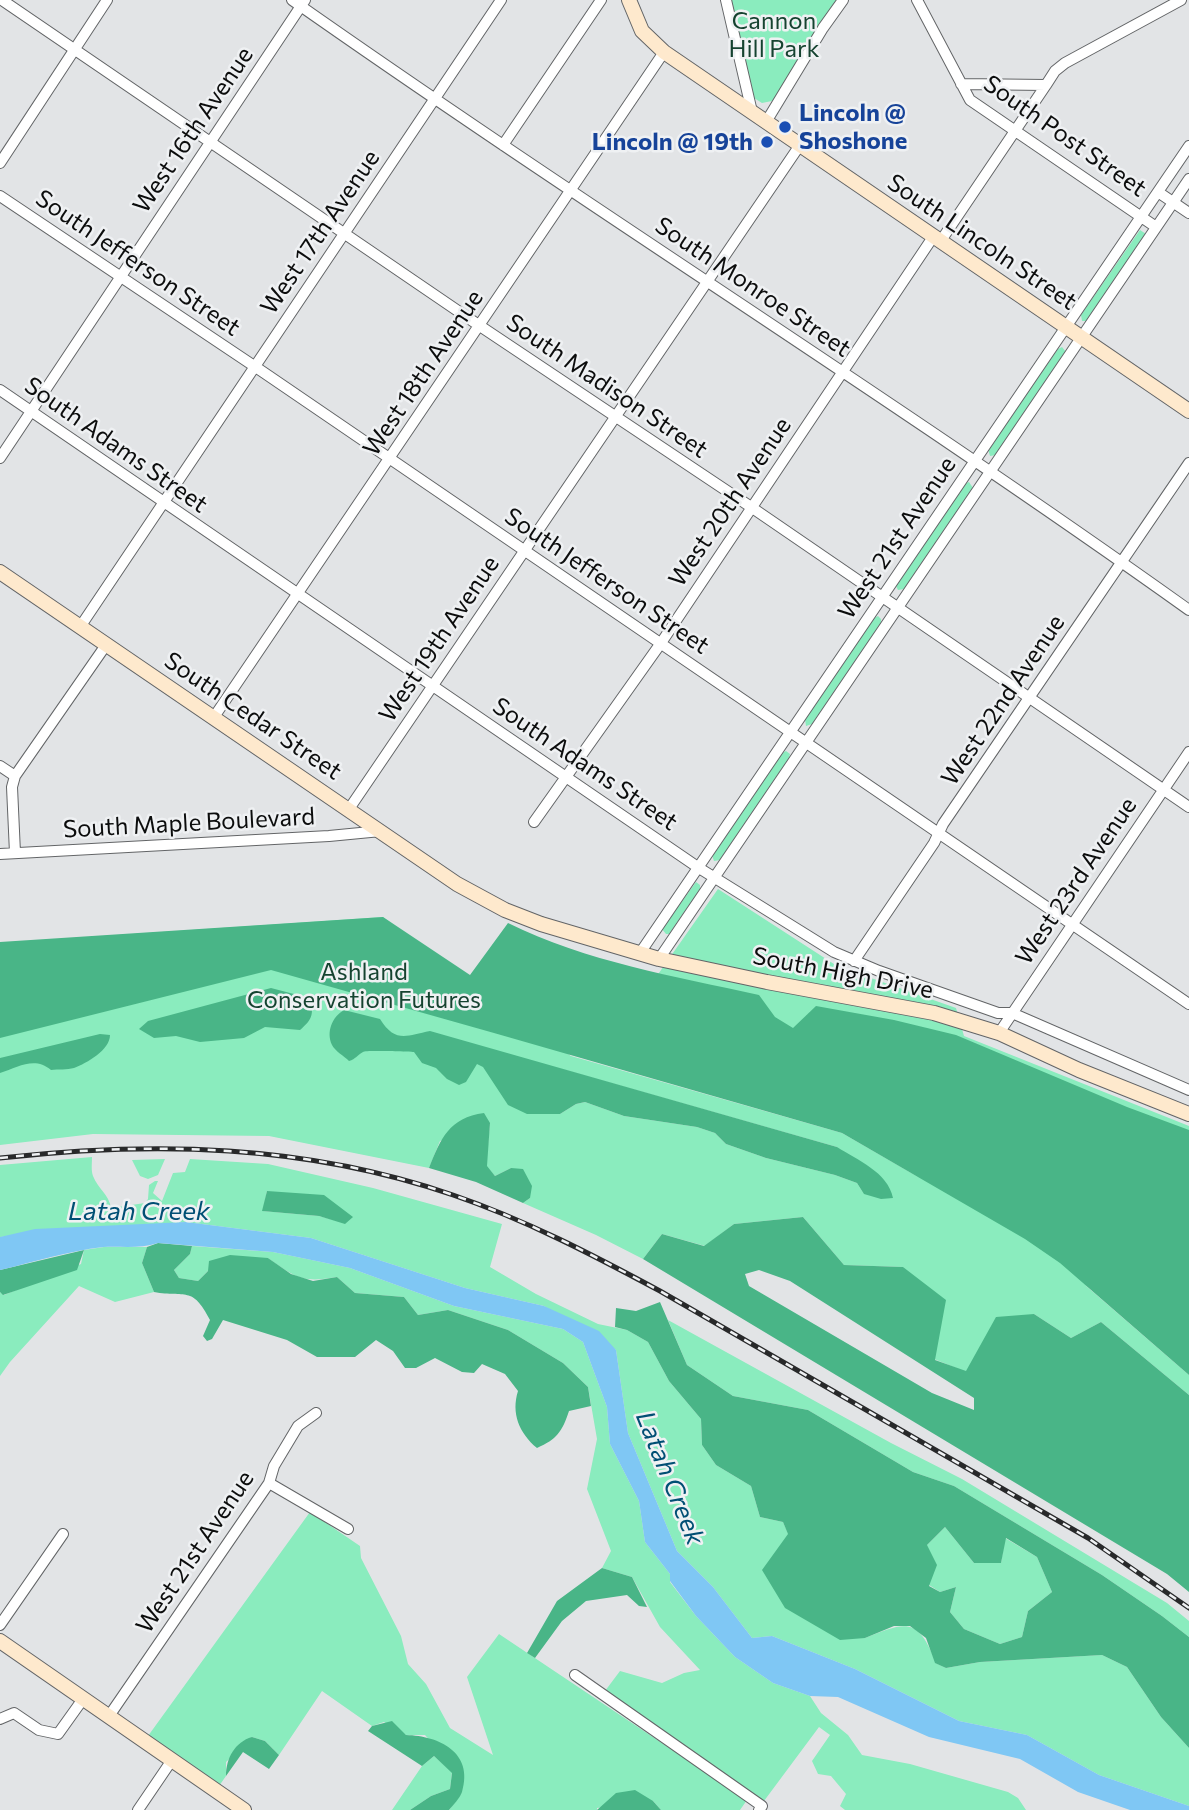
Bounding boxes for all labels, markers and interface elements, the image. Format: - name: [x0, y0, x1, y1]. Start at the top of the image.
- park label: Cannon Hill Park: [728, 7, 820, 63]
- street label: West 16th Avenue: [127, 42, 259, 218]
- street label: South Post Street: [978, 69, 1152, 203]
- place label: Lincoln @ Shoshone: [799, 99, 907, 155]
- marker: Lincoln @ Shoshone: [777, 119, 793, 135]
- place label: Lincoln @ 19th: [592, 128, 753, 156]
- marker: Lincoln @ 19th: [759, 134, 775, 150]
- street label: West 17th Avenue: [254, 144, 386, 320]
- street label: South Lincoln Street: [882, 168, 1082, 316]
- street label: South Jefferson Street: [30, 184, 246, 342]
- street label: South Monroe Street: [650, 211, 856, 363]
- street label: West 18th Avenue: [357, 285, 489, 461]
- street label: South Madison Street: [501, 308, 713, 464]
- street label: South Adams Street: [19, 371, 213, 519]
- street label: West 20th Avenue: [663, 412, 797, 592]
- street label: West 21st Avenue: [832, 451, 962, 625]
- street label: South Jefferson Street: [499, 502, 715, 660]
- street label: West 19th Avenue: [373, 551, 505, 727]
- street label: West 22nd Avenue: [935, 609, 1071, 791]
- street label: South Cedar Street: [159, 646, 347, 786]
- street label: South Adams Street: [487, 691, 683, 837]
- street label: West 23rd Avenue: [1009, 792, 1143, 970]
- street label: South Maple Boulevard: [62, 802, 316, 844]
- street label: South High Drive: [750, 941, 936, 1005]
- park label: Ashland Conservation Futures: [247, 958, 481, 1014]
- water label: Latah Creek: [68, 1195, 210, 1227]
- water label: Latah Creek: [629, 1406, 711, 1550]
- street label: West 21st Avenue: [130, 1465, 260, 1639]

